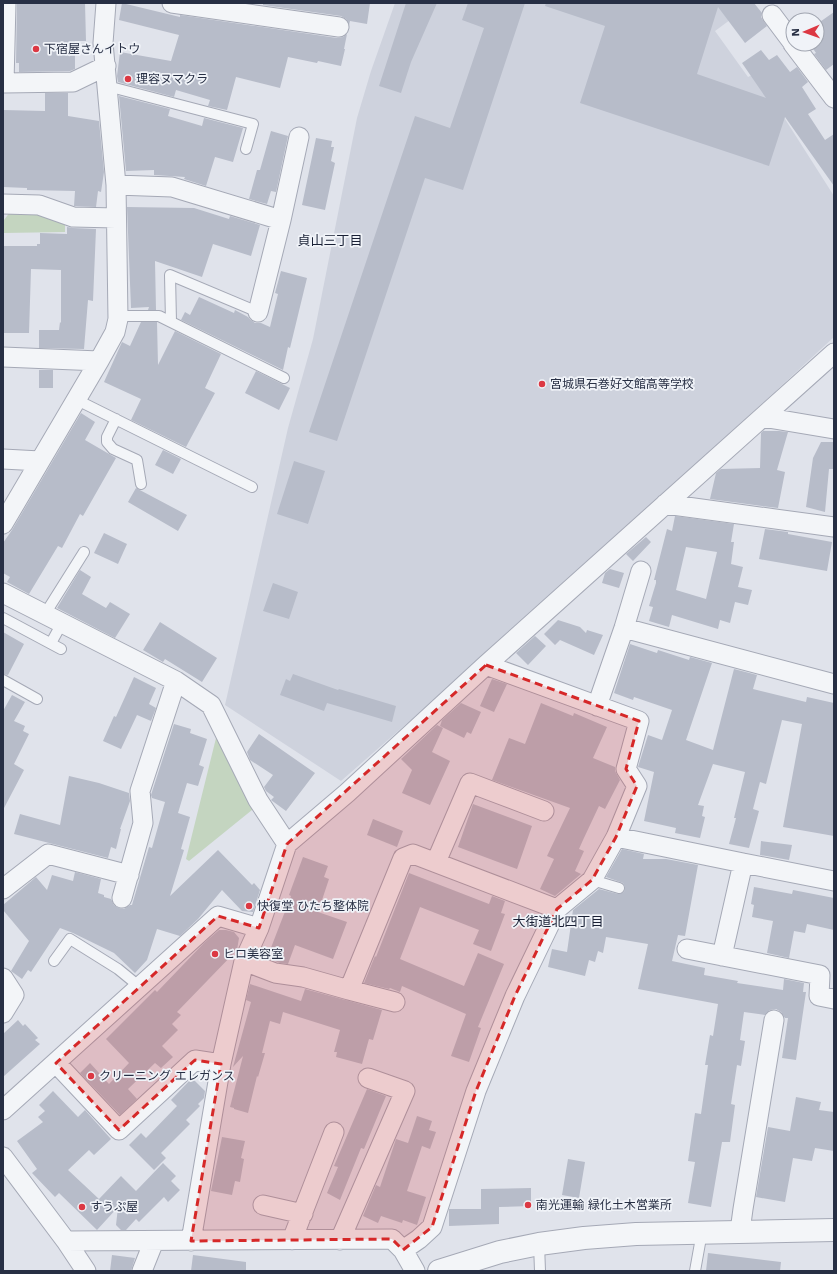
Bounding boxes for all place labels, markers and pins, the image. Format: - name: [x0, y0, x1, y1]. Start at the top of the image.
- place label: 下宿屋さんイトウ: [44, 42, 140, 56]
- marker: 下宿屋さんイトウ: [31, 44, 41, 54]
- place label: 理容ヌマクラ: [136, 72, 208, 86]
- marker: 理容ヌマクラ: [123, 74, 133, 84]
- place label: 宮城県石巻好文館高等学校: [550, 377, 694, 391]
- marker: 宮城県石巻好文館高等学校: [537, 379, 547, 389]
- place label: 快復堂 ひたち整体院: [257, 899, 369, 913]
- marker: 快復堂 ひたち整体院: [244, 901, 254, 911]
- place label: ヒロ美容室: [223, 947, 283, 961]
- marker: ヒロ美容室: [210, 949, 220, 959]
- place label: クリーニング エレガンス: [99, 1069, 235, 1083]
- marker: クリーニング エレガンス: [86, 1071, 96, 1081]
- place label: 南光運輸 緑化土木営業所: [536, 1198, 672, 1212]
- place label: すうぷ屋: [90, 1200, 138, 1214]
- marker: 南光運輸 緑化土木営業所: [523, 1200, 533, 1210]
- marker: すうぷ屋: [77, 1202, 87, 1212]

